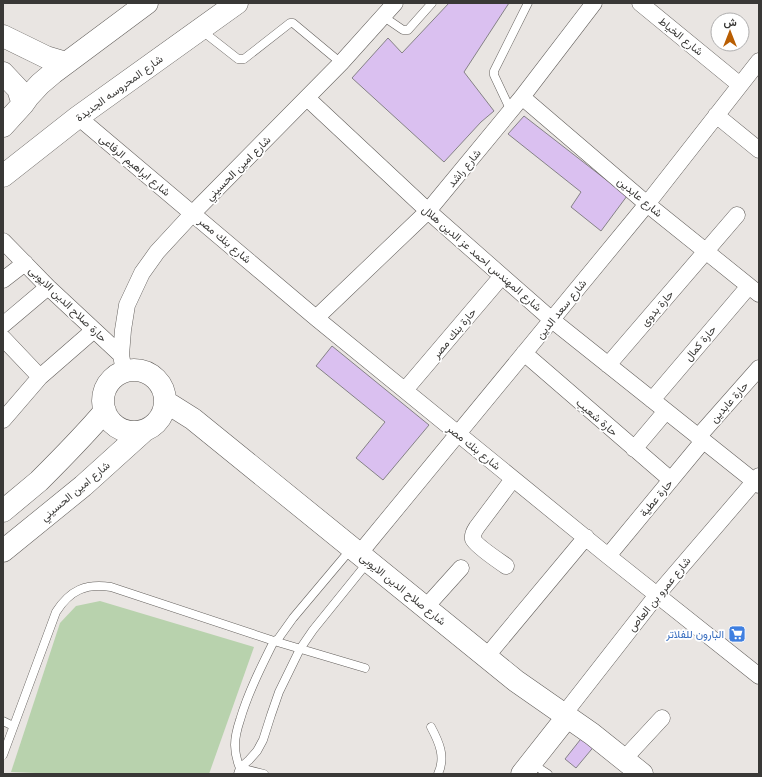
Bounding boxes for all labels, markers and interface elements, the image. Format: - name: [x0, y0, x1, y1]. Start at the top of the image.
- north arrow: [710, 12, 750, 52]
- street label: شارع الخياط: [655, 14, 706, 59]
- text: ش: [723, 15, 737, 29]
- street label: شارع المحروسه الجديدة: [73, 51, 166, 125]
- street label: شارع ابراهيم الرفاعى: [96, 131, 174, 200]
- street label: شارع امين الحسيني: [203, 132, 276, 206]
- street label: شارع راشد: [444, 146, 485, 191]
- street label: شارع عابدين: [614, 174, 666, 221]
- street label: شارع المهندس احمد عز الدين هلال: [419, 202, 545, 315]
- street label: شارع بنك مصر: [194, 213, 255, 267]
- street label: حارة صلاح الدين الايوبى: [25, 263, 110, 346]
- street label: شارع سعد الدين: [533, 276, 590, 342]
- street label: حارة بدوى: [638, 287, 676, 329]
- street label: حارة بنك مصر: [428, 305, 479, 362]
- street label: حارة كمال: [681, 322, 719, 364]
- street label: حارة عابدين: [707, 378, 751, 426]
- street label: حارة شعيب: [573, 395, 621, 439]
- street label: شارع بنك مصر: [443, 421, 504, 474]
- street label: شارع امين الحسيني: [37, 458, 115, 526]
- street label: حارة عطية: [636, 477, 676, 519]
- street label: شارع صلاح الدين الايوبى: [356, 550, 449, 629]
- street label: شارع عمرو بن العاص: [625, 554, 694, 635]
- supermarket icon: البارون للفلاتر: [727, 624, 747, 644]
- place label: البارون للفلاتر: [665, 627, 724, 641]

